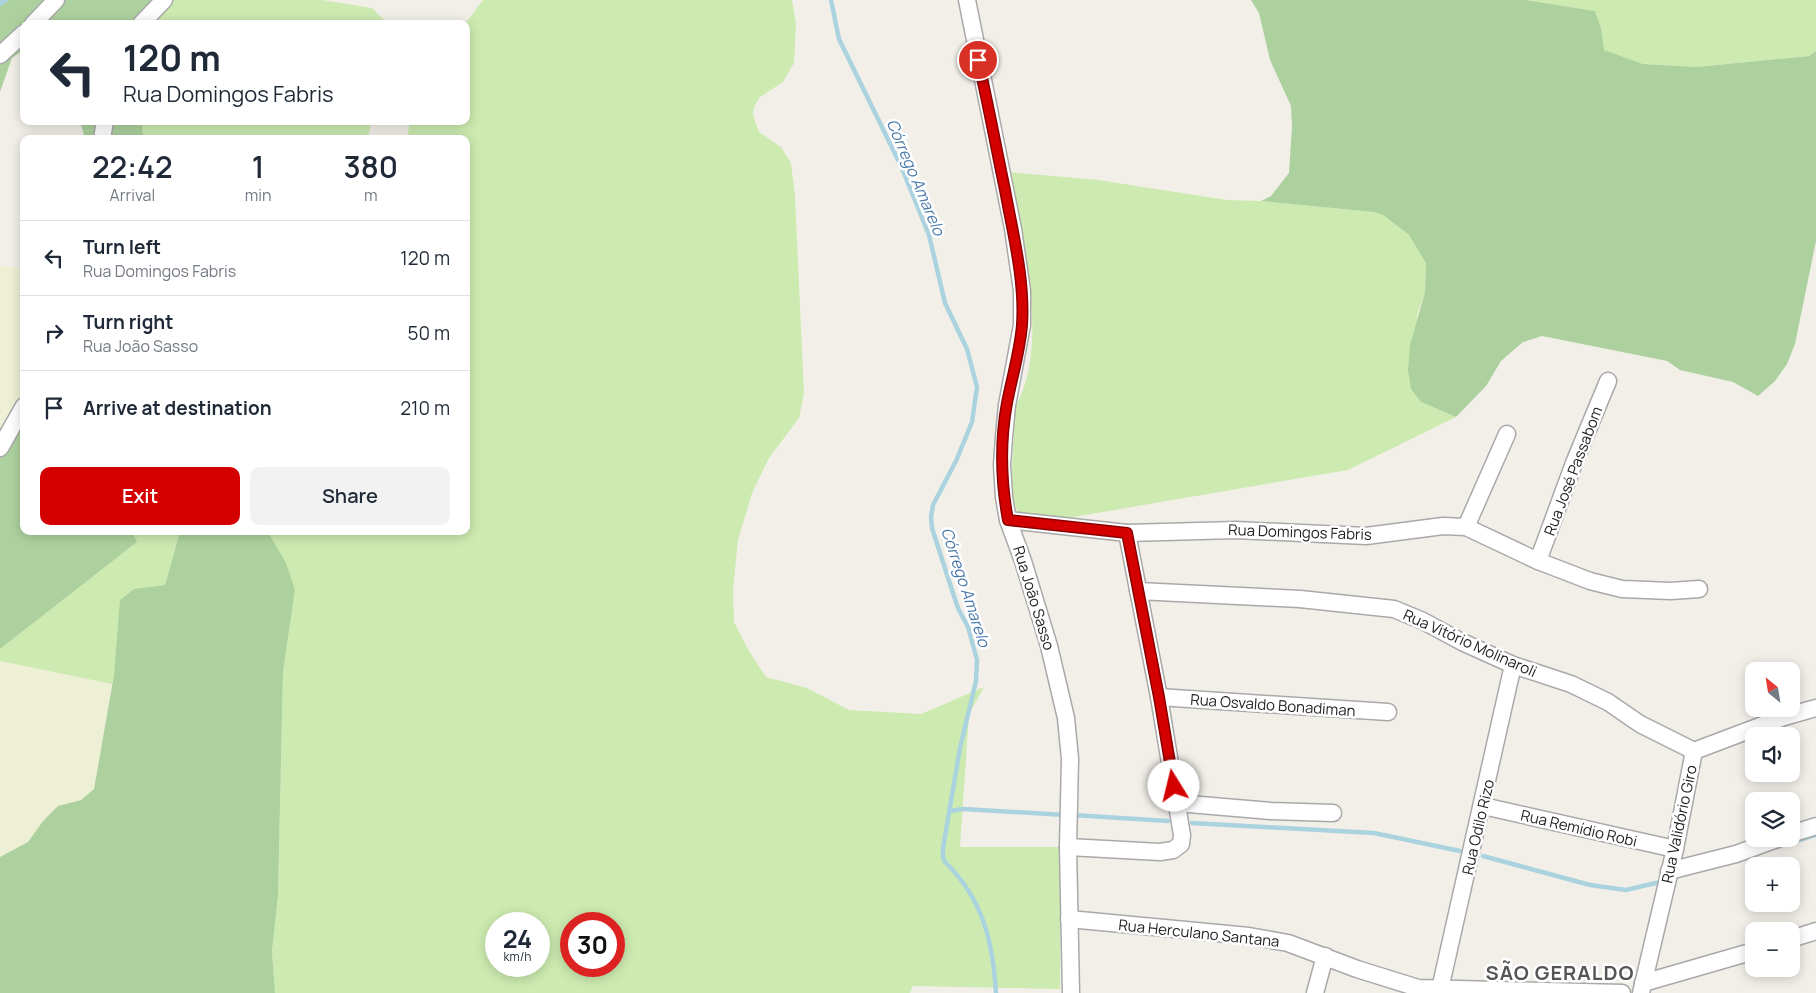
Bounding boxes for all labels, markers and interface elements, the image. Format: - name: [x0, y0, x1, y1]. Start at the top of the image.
- text: 120 m: [123, 34, 221, 82]
- pin: [957, 39, 999, 81]
- icon: left: [40, 40, 105, 105]
- icon: arrive: [964, 46, 992, 74]
- text: Rua Domingos Fabris: [123, 79, 334, 109]
- water label: Córrego Amarelo: [882, 115, 951, 240]
- text: 22:42: [92, 146, 173, 187]
- text: 1: [252, 146, 264, 187]
- text: 380: [344, 146, 398, 187]
- text: Arrival: [110, 184, 155, 206]
- text: min: [245, 184, 272, 206]
- text: m: [364, 184, 378, 206]
- text: Turn left: [83, 234, 161, 260]
- icon: left: [40, 244, 68, 272]
- text: 120 m: [400, 245, 450, 271]
- text: Rua Domingos Fabris: [83, 260, 236, 282]
- text: Turn right: [83, 309, 173, 335]
- icon: right: [40, 319, 68, 347]
- text: 50 m: [408, 320, 450, 346]
- text: Rua João Sasso: [83, 335, 198, 357]
- icon: arrive: [40, 394, 68, 422]
- text: Arrive at destination: [83, 395, 272, 421]
- text: 210 m: [400, 395, 450, 421]
- street label: Rua José Passabom: [1539, 403, 1607, 539]
- button: Exit: [40, 467, 240, 525]
- button: Share: [250, 467, 450, 525]
- street label: Rua Domingos Fabris: [1228, 519, 1372, 545]
- water label: Córrego Amarelo: [936, 524, 996, 651]
- street label: Rua João Sasso: [1008, 543, 1060, 653]
- street label: Rua Vitório Molinaroli: [1400, 604, 1540, 682]
- north arrow: [1745, 662, 1800, 718]
- map controls: [1745, 662, 1800, 977]
- street label: Rua Osvaldo Bonadiman: [1190, 689, 1356, 721]
- button: sound: [1745, 727, 1800, 782]
- position arrow: [1147, 759, 1199, 811]
- street label: Rua Validório Giro: [1656, 763, 1702, 885]
- street label: Rua Odilo Rizo: [1457, 777, 1499, 877]
- button: layers: [1745, 792, 1800, 847]
- street label: Rua Remídio Robi: [1519, 804, 1639, 852]
- button: +: [1745, 857, 1800, 912]
- speed limit sign: 30: [560, 912, 625, 977]
- street label: Rua Herculano Santana: [1117, 914, 1281, 952]
- text: 24: [503, 921, 532, 956]
- button: −: [1745, 922, 1800, 977]
- text: km/h: [504, 948, 531, 965]
- district label: SÃO GERALDO: [1486, 959, 1634, 986]

